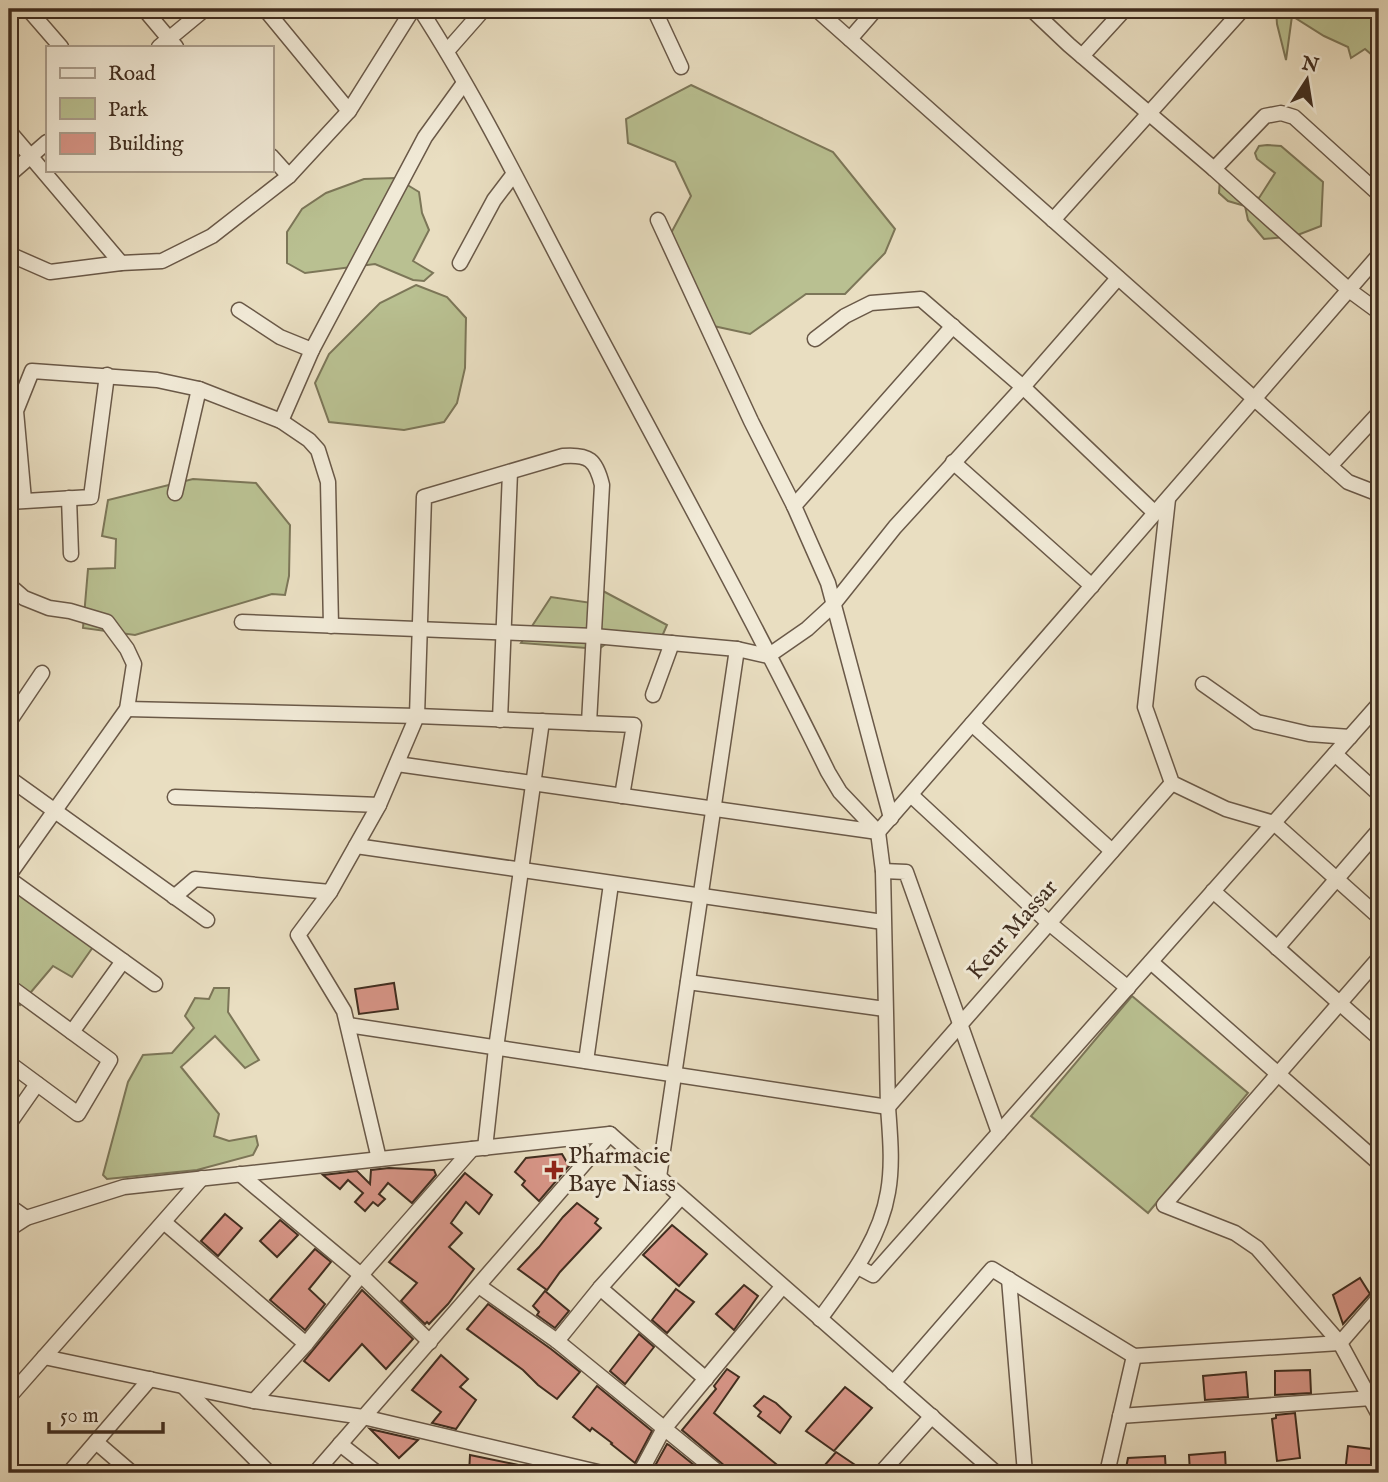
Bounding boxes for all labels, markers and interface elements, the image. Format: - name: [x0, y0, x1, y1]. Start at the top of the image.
- legend: [46, 46, 273, 172]
- north arrow: [1272, 46, 1342, 116]
- text: N: [1299, 52, 1321, 79]
- text: Road: [108, 61, 156, 88]
- text: Park: [108, 97, 149, 124]
- text: Building: [108, 131, 184, 158]
- street label: Keur Massar: [961, 873, 1065, 987]
- place label: Pharmacie Baye Niass: [568, 1141, 676, 1200]
- marker: Pharmacie Baye Niass: [546, 1162, 562, 1178]
- scale bar: [49, 1391, 163, 1435]
- text: 50 m: [60, 1403, 99, 1430]

